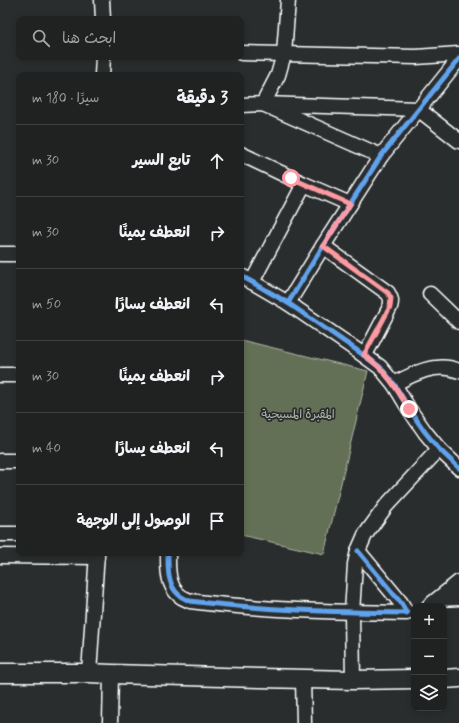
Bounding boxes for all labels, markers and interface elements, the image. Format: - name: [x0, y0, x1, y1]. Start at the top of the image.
- search box: [16, 16, 244, 60]
- icon: search: [30, 27, 52, 49]
- text: ابحث هنا: [62, 29, 116, 49]
- text: 3 دقيقة: [177, 87, 228, 109]
- text: سيرًا · 180 m: [32, 90, 99, 107]
- icon: ahead: [206, 150, 228, 172]
- text: تابع السير: [132, 151, 190, 171]
- text: 30 m: [32, 152, 59, 169]
- route start: [282, 169, 300, 187]
- icon: right: [206, 222, 228, 244]
- text: انعطف يمينًا: [119, 223, 190, 243]
- text: 30 m: [32, 224, 59, 241]
- icon: left: [206, 294, 228, 316]
- text: انعطف يسارًا: [115, 295, 190, 315]
- text: 50 m: [32, 296, 61, 313]
- icon: right: [206, 366, 228, 388]
- text: انعطف يمينًا: [119, 367, 190, 387]
- text: 30 m: [32, 368, 59, 385]
- route end: [400, 400, 418, 418]
- park label: المقبرة المسيحية: [261, 407, 335, 423]
- icon: left: [206, 438, 228, 460]
- text: انعطف يسارًا: [115, 439, 190, 459]
- text: 40 m: [32, 440, 61, 457]
- icon: arrive: [206, 510, 228, 532]
- text: الوصول إلى الوجهة: [76, 511, 190, 531]
- map controls: [411, 603, 447, 711]
- button: +: [411, 603, 447, 639]
- button: −: [411, 639, 447, 675]
- button: layers: [411, 675, 447, 711]

